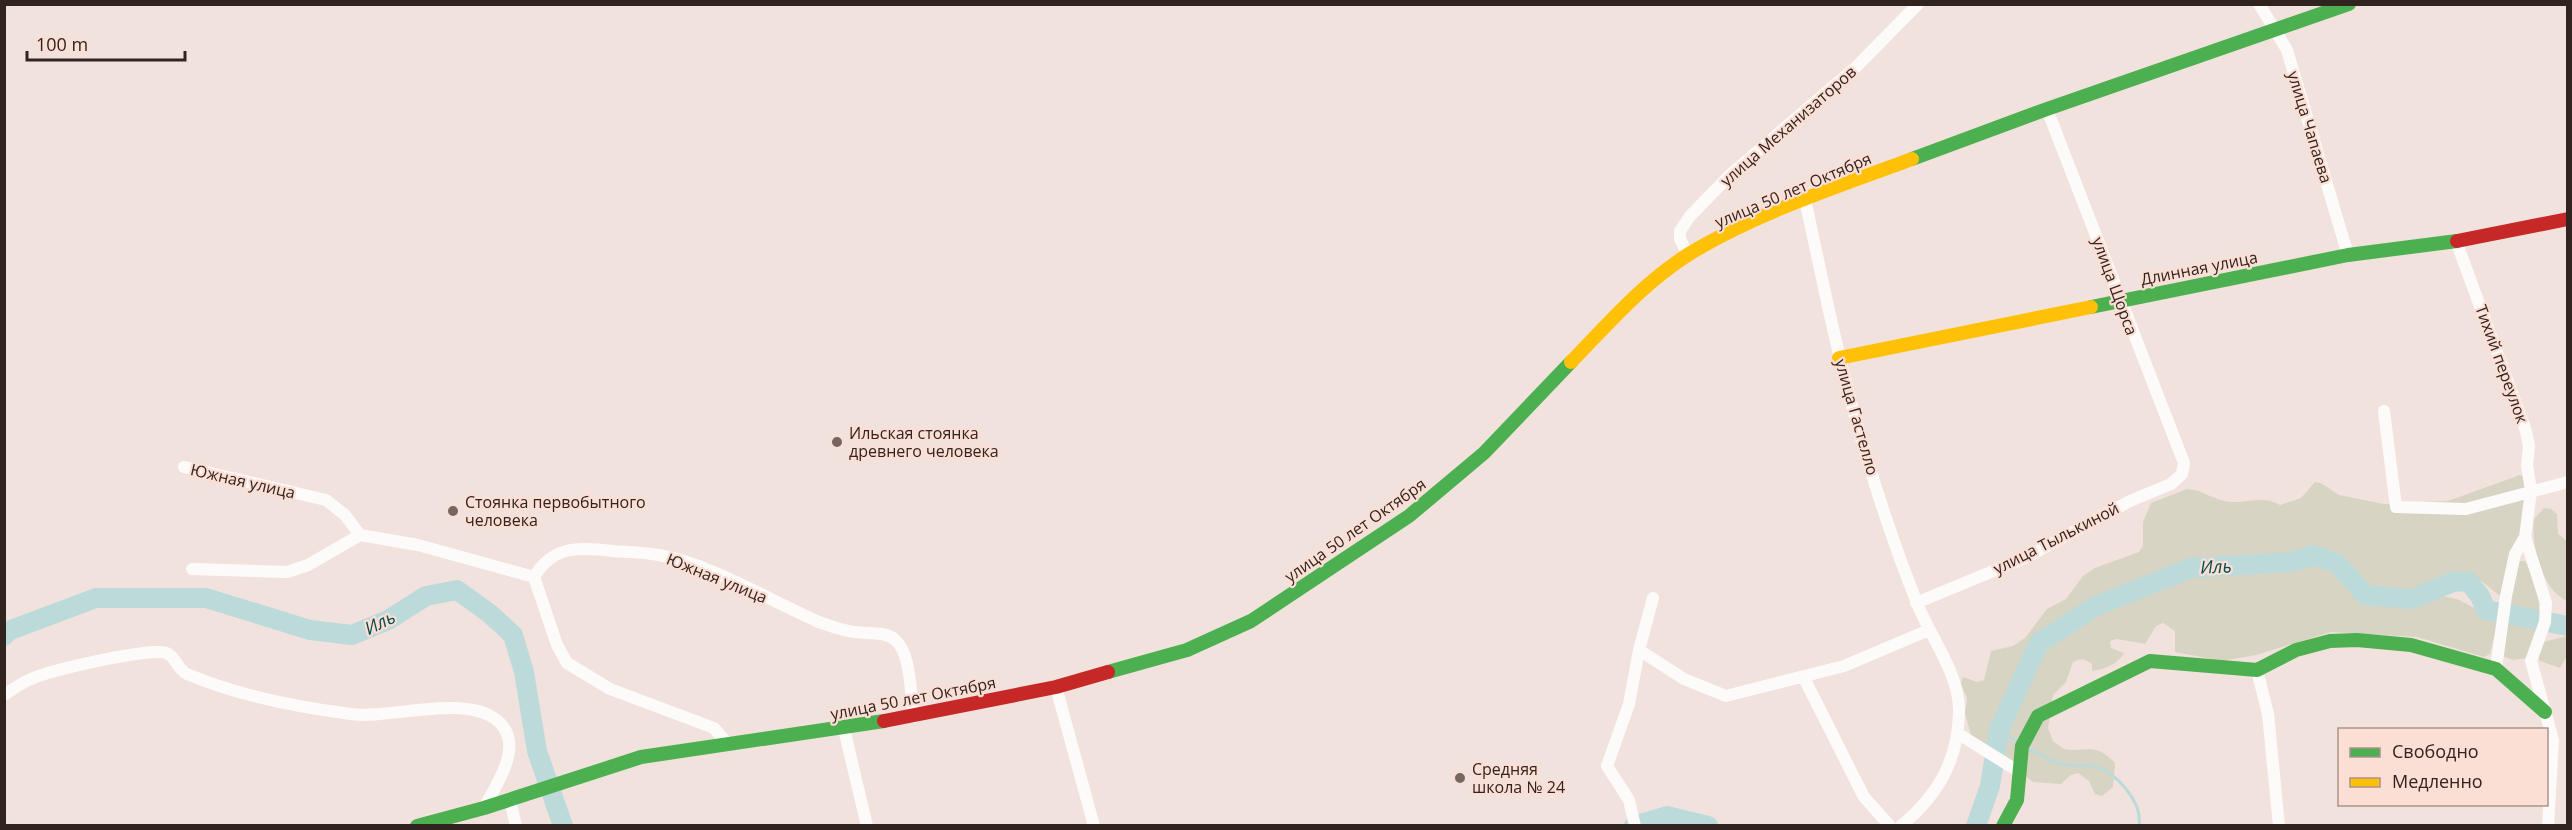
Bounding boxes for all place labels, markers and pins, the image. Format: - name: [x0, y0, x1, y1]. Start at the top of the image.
- place label: Ильская стоянка древнего человека: [849, 422, 999, 462]
- marker: Ильская стоянка древнего человека: [830, 435, 844, 449]
- place label: Стоянка первобытного человека: [465, 491, 646, 531]
- marker: Стоянка первобытного человека: [446, 504, 460, 518]
- place label: Средняя школа № 24: [1472, 758, 1565, 798]
- marker: Средняя школа № 24: [1453, 771, 1467, 785]

